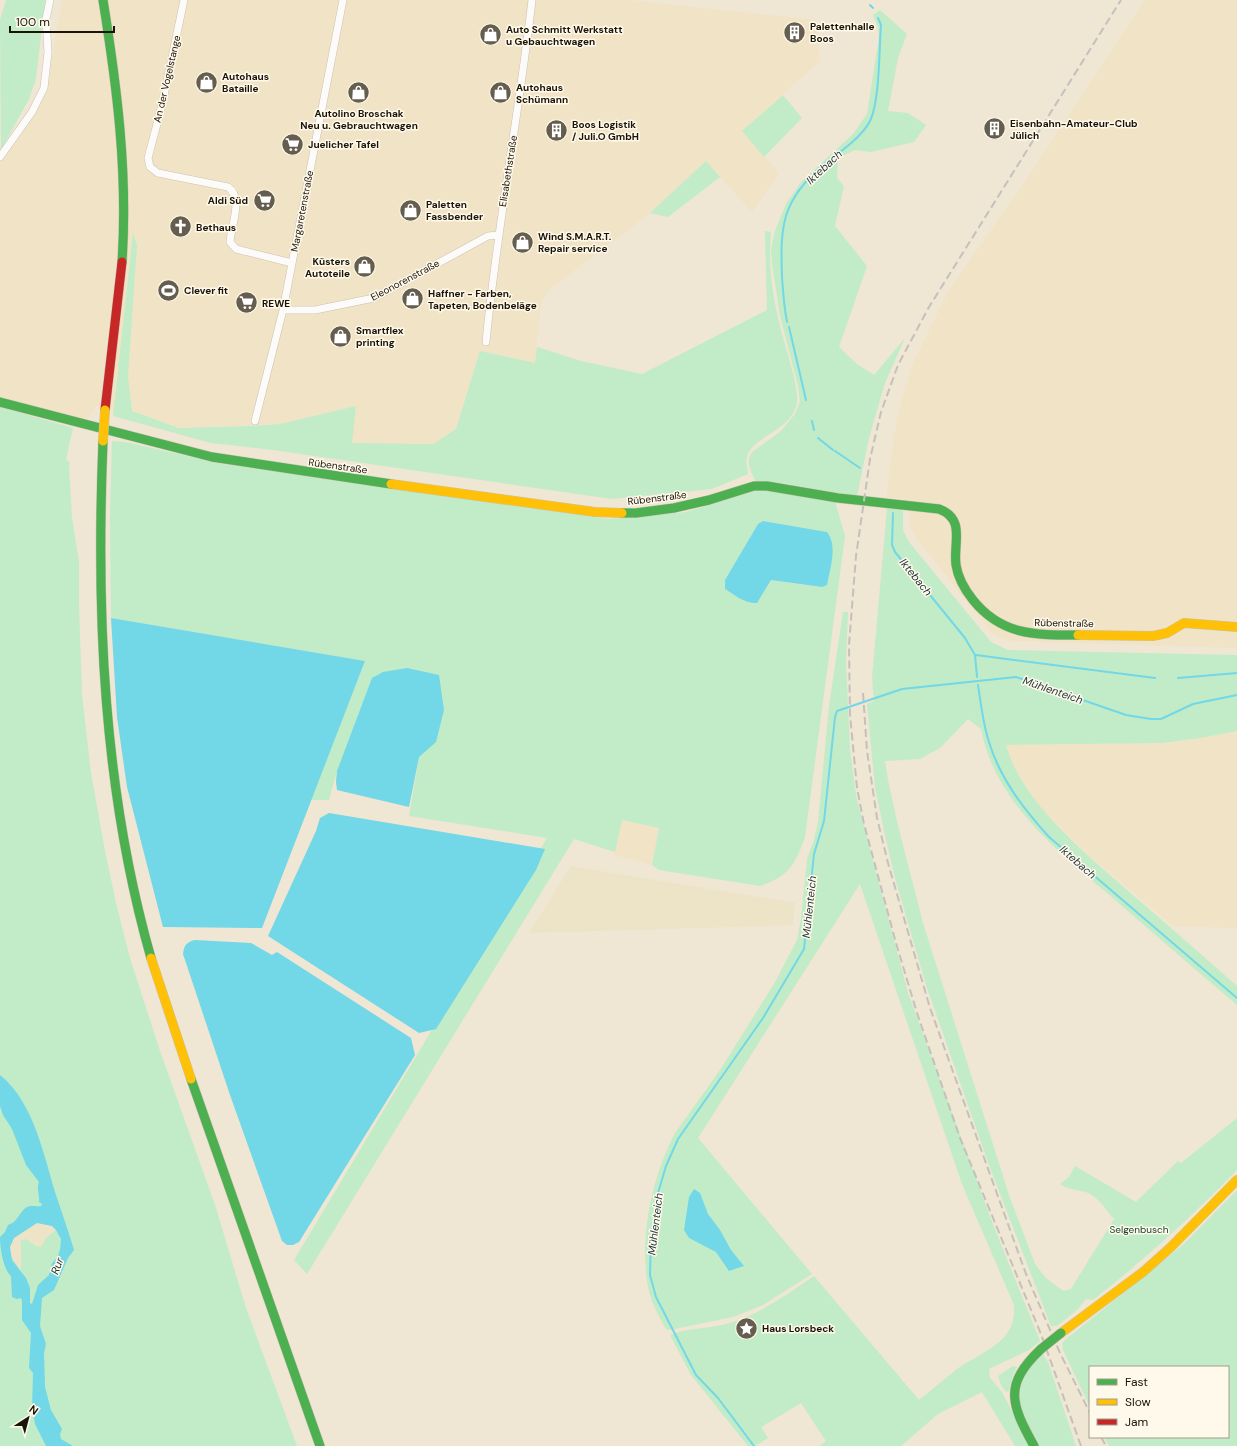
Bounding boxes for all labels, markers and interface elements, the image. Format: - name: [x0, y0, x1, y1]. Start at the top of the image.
- scale bar: [10, 8, 114, 34]
- text: 100 m: [16, 14, 50, 30]
- building icon: Palettenhalle Boos: [781, 19, 807, 45]
- place label: Palettenhalle Boos: [810, 20, 874, 45]
- shop icon: Auto Schmitt Werkstatt u Gebauchtwagen: [478, 22, 504, 48]
- place label: Auto Schmitt Werkstatt u Gebauchtwagen: [506, 23, 623, 48]
- street label: An der Vogelstange: [151, 34, 183, 124]
- shop icon: Autohaus Bataille: [193, 69, 219, 95]
- place label: Autohaus Bataille: [222, 70, 269, 95]
- shop icon: Autolino Broschak Neu u. Gebrauchtwagen: [346, 80, 372, 106]
- shop icon: Autohaus Schümann: [488, 80, 514, 106]
- place label: Autohaus Schümann: [516, 81, 568, 106]
- place label: Autolino Broschak Neu u. Gebrauchtwagen: [300, 107, 418, 132]
- building icon: Eisenbahn-Amateur-Club Jülich: [981, 116, 1007, 142]
- building icon: Boos Logistik / Juli.O GmbH: [544, 117, 570, 143]
- place label: Eisenbahn-Amateur-Club Jülich: [1010, 117, 1138, 142]
- place label: Boos Logistik / Juli.O GmbH: [572, 118, 639, 143]
- supermarket icon: Juelicher Tafel: [280, 131, 306, 157]
- street label: Elisabethstraße: [496, 134, 520, 208]
- place label: Juelicher Tafel: [308, 138, 379, 151]
- water label: Iktebach: [803, 147, 845, 187]
- street label: Margaretenstraße: [288, 169, 316, 253]
- supermarket icon: Aldi Süd: [251, 187, 277, 213]
- place label: Aldi Süd: [208, 194, 248, 207]
- shop icon: Paletten Fassbender: [397, 197, 423, 223]
- place label: Paletten Fassbender: [426, 198, 483, 223]
- church icon: Bethaus: [167, 214, 193, 240]
- place label: Bethaus: [196, 221, 236, 234]
- shop icon: Wind S.M.A.R.T. Repair service: [509, 229, 535, 255]
- place label: Wind S.M.A.R.T. Repair service: [538, 230, 612, 255]
- shop icon: Küsters Autoteile: [352, 254, 378, 280]
- place label: Küsters Autoteile: [305, 255, 350, 280]
- street label: Eleonorenstraße: [368, 256, 442, 304]
- sports icon: Clever fit: [156, 277, 182, 303]
- place label: Clever fit: [184, 284, 228, 297]
- shop icon: Haffner - Farben, Tapeten, Bodenbeläge: [400, 286, 426, 312]
- place label: Haffner - Farben, Tapeten, Bodenbeläge: [428, 287, 537, 312]
- supermarket icon: REWE: [233, 290, 259, 316]
- place label: REWE: [262, 297, 290, 310]
- shop icon: Smartflex printing: [328, 323, 354, 349]
- place label: Smartflex printing: [356, 324, 404, 349]
- street label: Rübenstraße: [308, 455, 369, 477]
- street label: Rübenstraße: [627, 488, 688, 508]
- water label: Iktebach: [897, 555, 935, 599]
- street label: Rübenstraße: [1034, 616, 1094, 630]
- water label: Mühlenteich: [1021, 673, 1085, 707]
- water label: Iktebach: [1057, 842, 1099, 882]
- water label: Mühlenteich: [799, 875, 819, 939]
- water label: Mühlenteich: [644, 1192, 666, 1256]
- park label: Selgenbusch: [1110, 1223, 1169, 1236]
- water label: Rur: [47, 1255, 67, 1276]
- place icon: Haus Lorsbeck: [733, 1315, 759, 1341]
- place label: Haus Lorsbeck: [762, 1322, 834, 1335]
- legend: [1089, 1366, 1229, 1438]
- text: Fast: [1125, 1374, 1148, 1390]
- text: Slow: [1125, 1394, 1151, 1410]
- north arrow: [8, 1398, 48, 1438]
- text: N: [27, 1402, 41, 1418]
- text: Jam: [1125, 1414, 1148, 1430]

